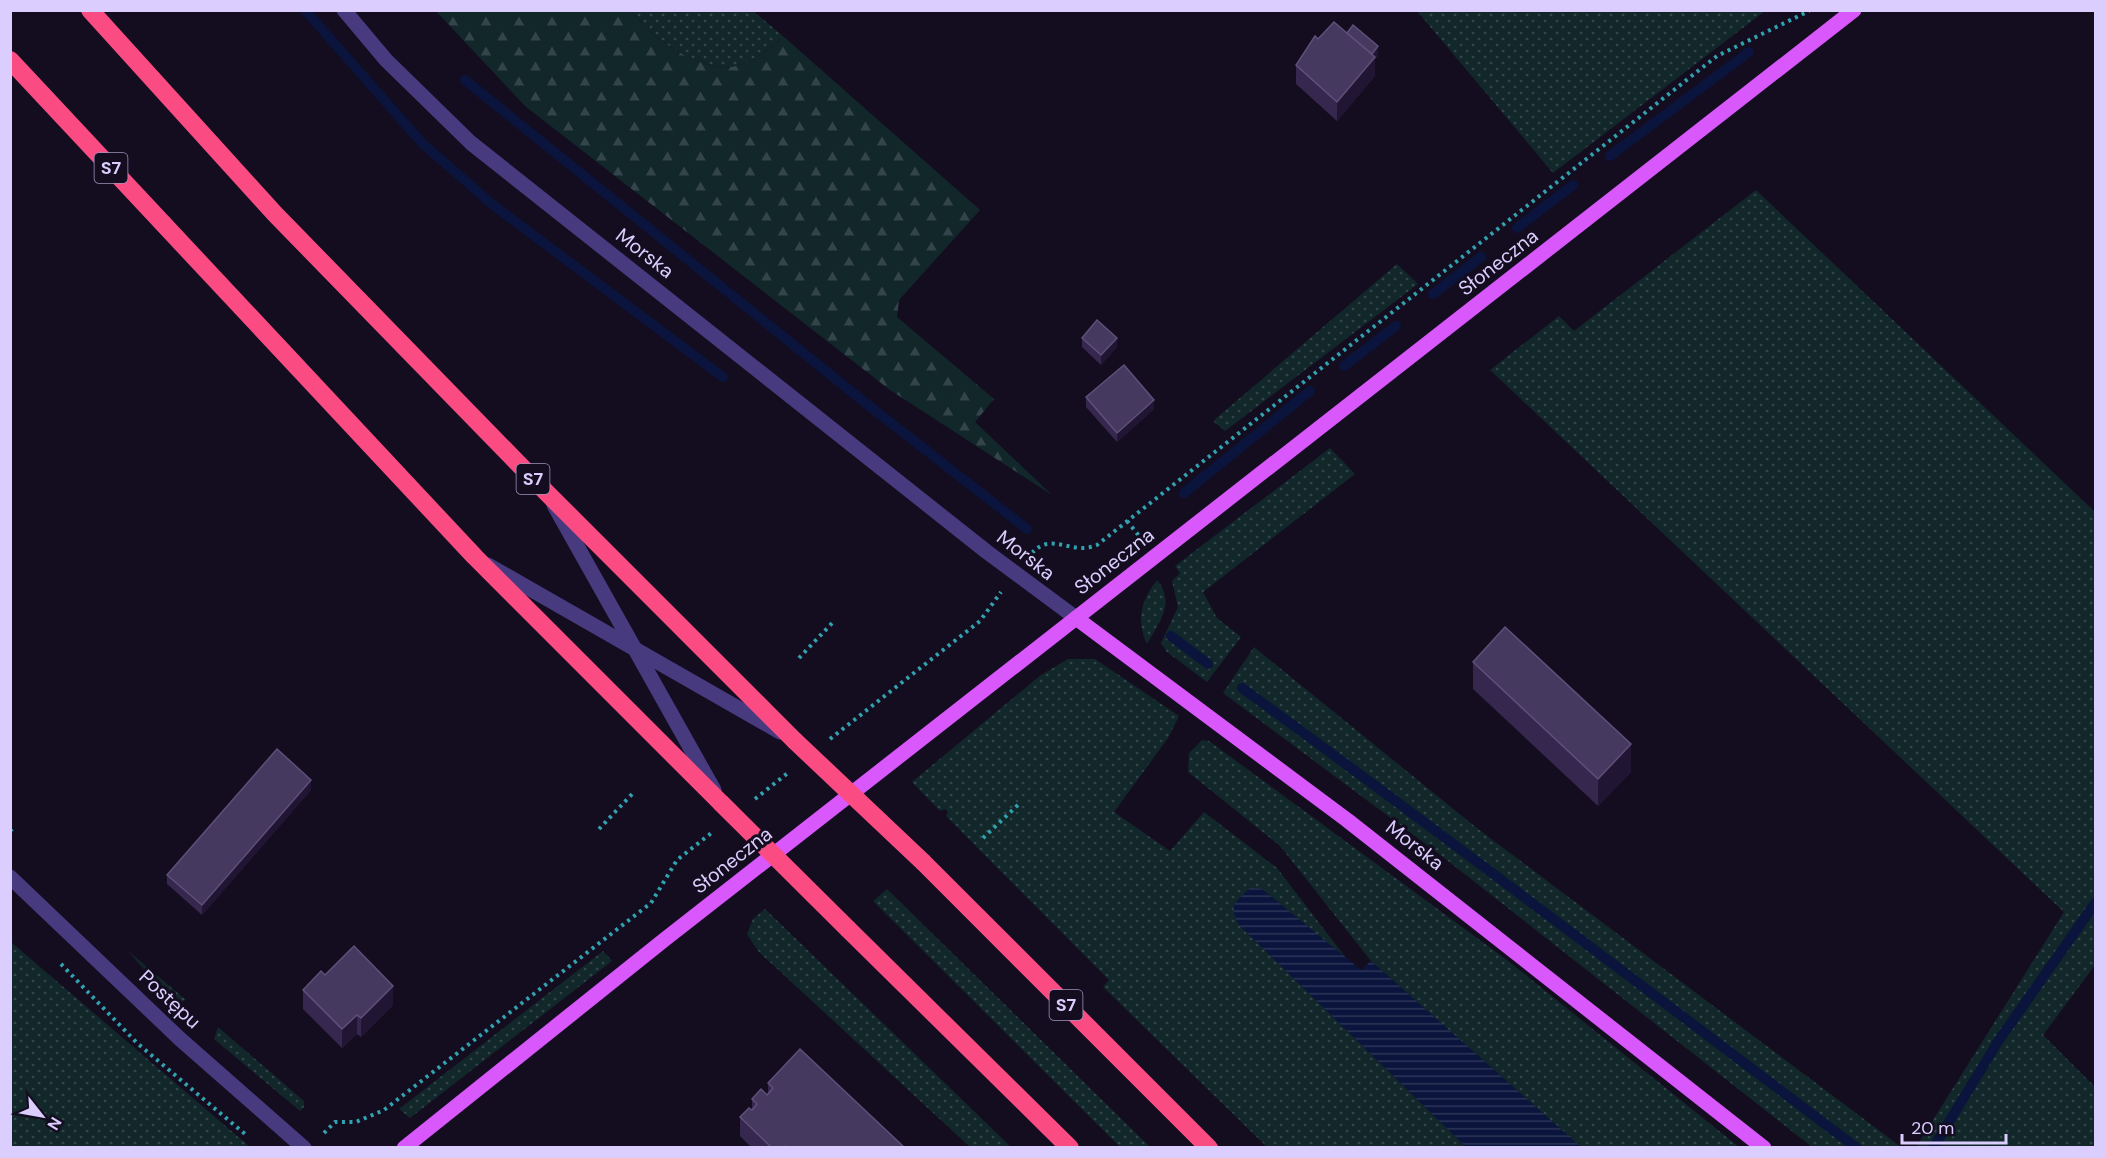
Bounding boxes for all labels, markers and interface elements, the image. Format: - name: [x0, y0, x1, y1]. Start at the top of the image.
- road number: S7: [94, 153, 128, 183]
- street label: Morska: [611, 222, 679, 284]
- street label: Słoneczna: [1453, 223, 1543, 301]
- road number: S7: [516, 464, 550, 494]
- street label: Słoneczna: [1069, 522, 1159, 600]
- street label: Morska: [992, 524, 1060, 586]
- street label: Morska: [1381, 814, 1449, 876]
- street label: Słoneczna: [687, 821, 777, 899]
- street label: Postępu: [134, 964, 206, 1034]
- road number: S7: [1050, 990, 1082, 1020]
- north arrow: [12, 1086, 72, 1146]
- scale bar: [1902, 1107, 2006, 1145]
- text: N: [42, 1113, 66, 1134]
- text: 20 m: [1911, 1116, 1954, 1140]

